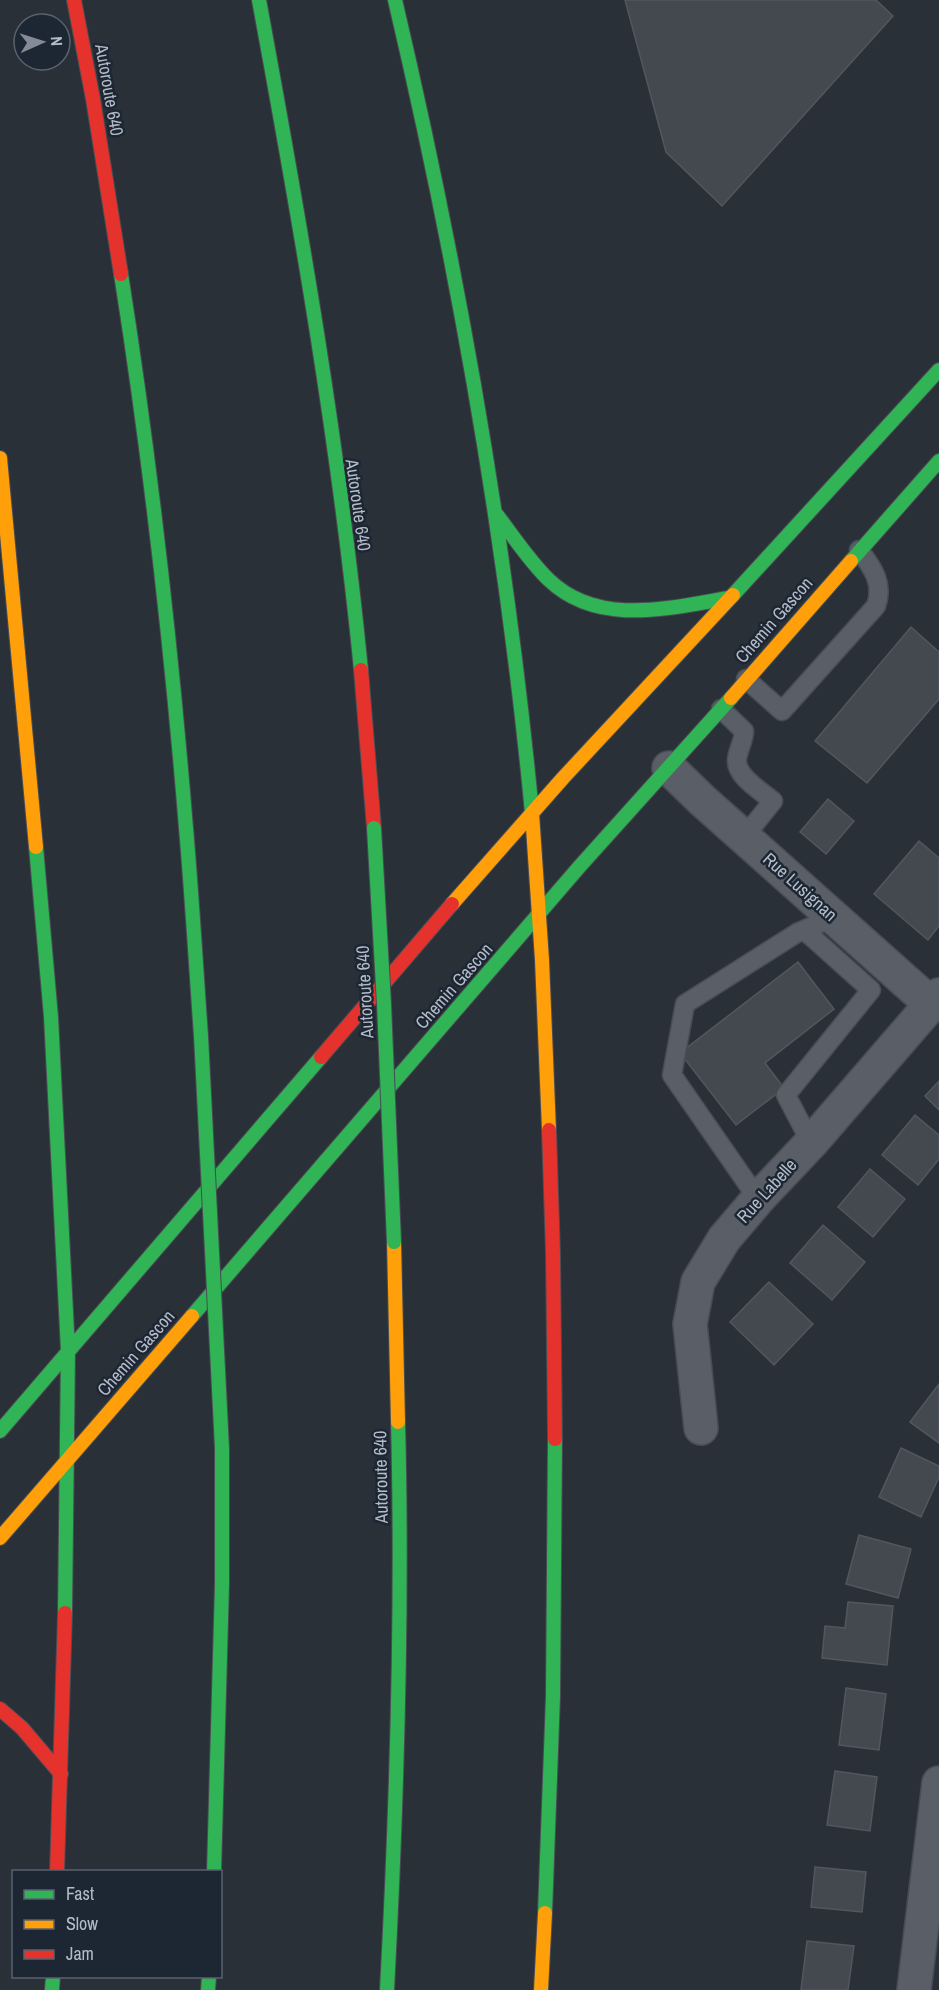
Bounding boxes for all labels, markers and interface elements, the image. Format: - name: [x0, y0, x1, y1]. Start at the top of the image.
- north arrow: [12, 12, 72, 72]
- text: N: [46, 36, 68, 47]
- street label: Autoroute 640: [89, 41, 130, 138]
- street label: Autoroute 640: [340, 456, 377, 553]
- street label: Chemin Gascon: [729, 571, 818, 668]
- street label: Rue Lusignan: [758, 847, 843, 927]
- street label: Chemin Gascon: [409, 937, 498, 1034]
- street label: Autoroute 640: [350, 945, 379, 1040]
- street label: Rue Labelle: [731, 1153, 802, 1228]
- street label: Chemin Gascon: [91, 1304, 180, 1401]
- street label: Autoroute 640: [367, 1430, 394, 1525]
- legend: [12, 1870, 222, 1978]
- text: Fast: [66, 1881, 94, 1906]
- text: Slow: [66, 1911, 98, 1936]
- text: Jam: [66, 1941, 94, 1966]

